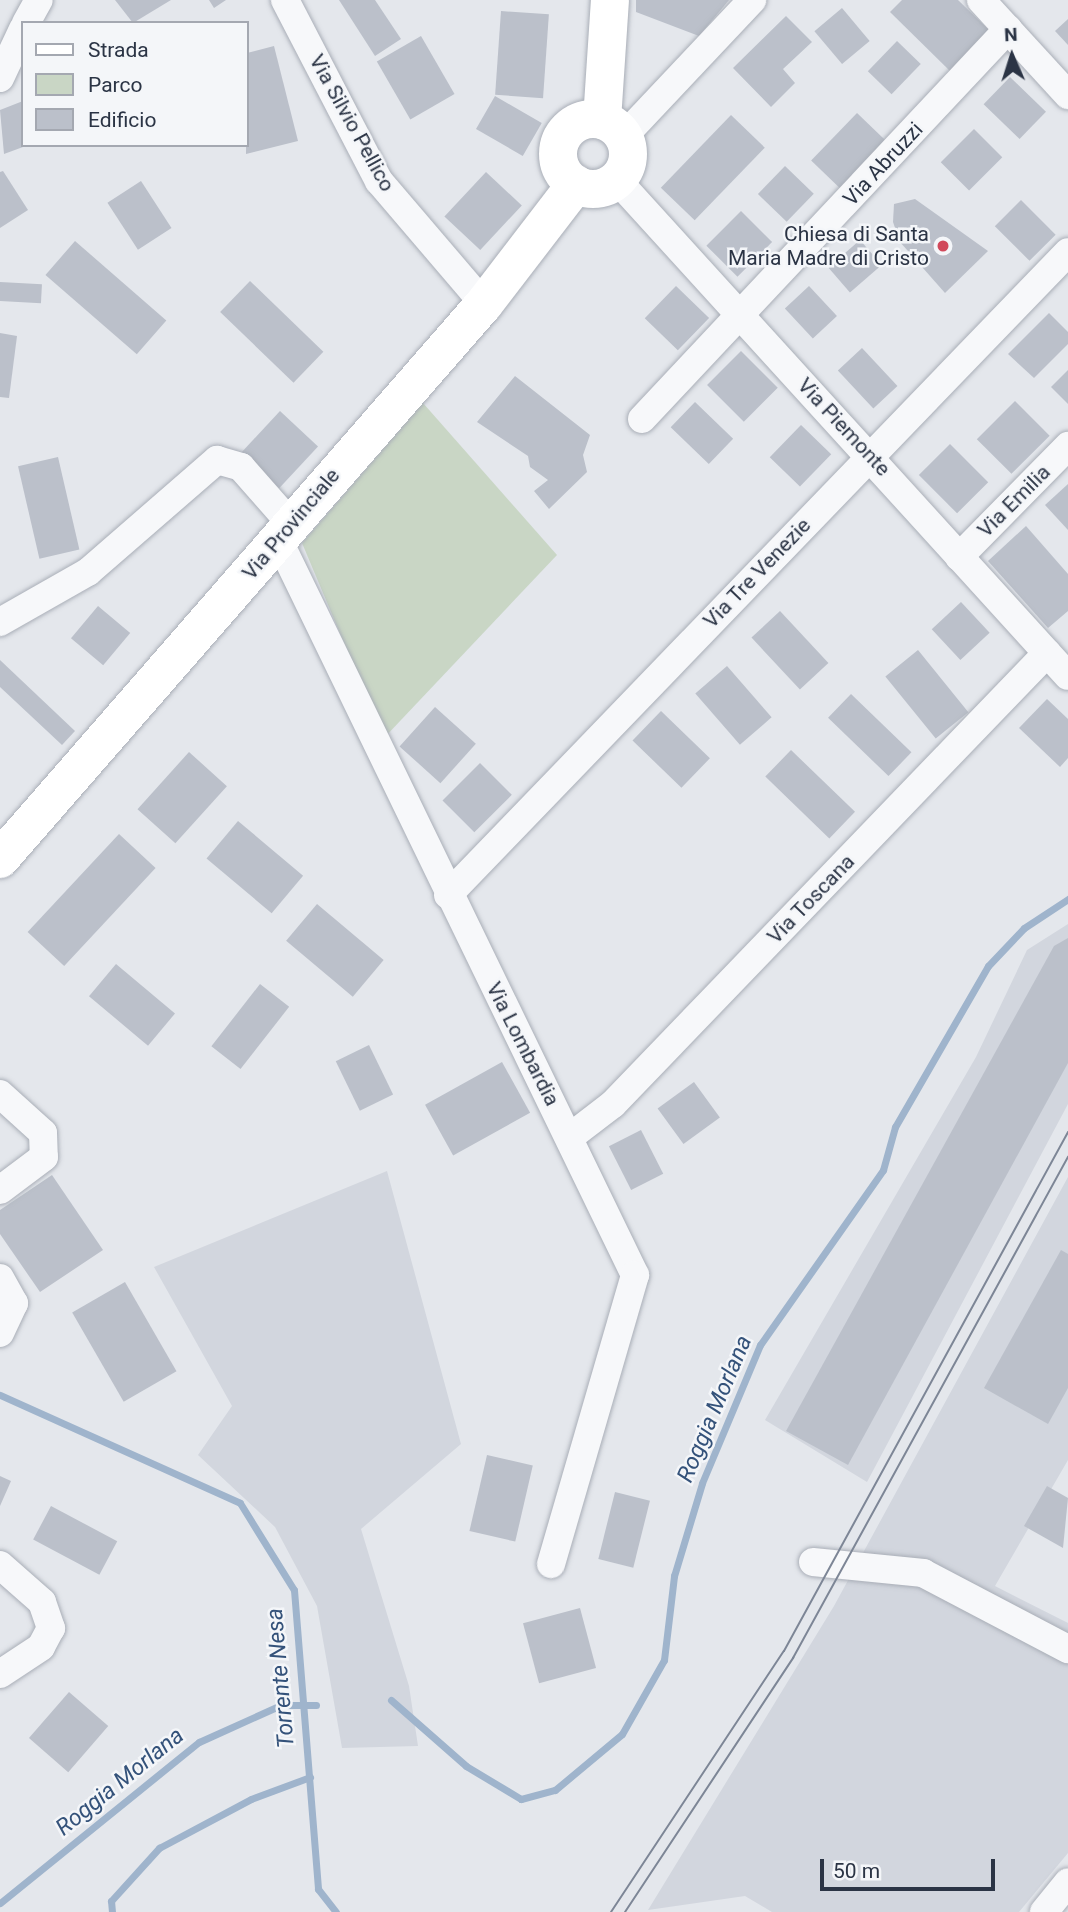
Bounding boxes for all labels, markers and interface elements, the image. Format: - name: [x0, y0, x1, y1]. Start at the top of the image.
- legend: [21, 21, 248, 147]
- north arrow: [977, 21, 1047, 91]
- text: N: [1004, 23, 1018, 46]
- text: Strada: [88, 38, 149, 62]
- street label: Via Silvio Pellico: [304, 50, 400, 196]
- text: Parco: [88, 73, 142, 97]
- text: Edificio: [88, 108, 156, 132]
- street label: Via Abruzzi: [838, 117, 928, 211]
- place label: Chiesa di Santa Maria Madre di Cristo: [728, 221, 929, 271]
- marker: Chiesa di Santa Maria Madre di Cristo: [935, 238, 951, 254]
- street label: Via Piemonte: [792, 373, 896, 481]
- street label: Via Emilia: [972, 459, 1056, 543]
- street label: Via Provinciale: [237, 463, 345, 585]
- street label: Via Tre Venezie: [698, 513, 816, 633]
- street label: Via Toscana: [762, 849, 860, 949]
- street label: Via Lombardia: [481, 978, 565, 1110]
- water label: Roggia Morlana: [672, 1332, 758, 1486]
- water label: Torrente Nesa: [261, 1607, 301, 1749]
- water label: Roggia Morlana: [50, 1722, 190, 1842]
- scale bar: [823, 1846, 998, 1890]
- text: 50 m: [833, 1859, 880, 1883]

